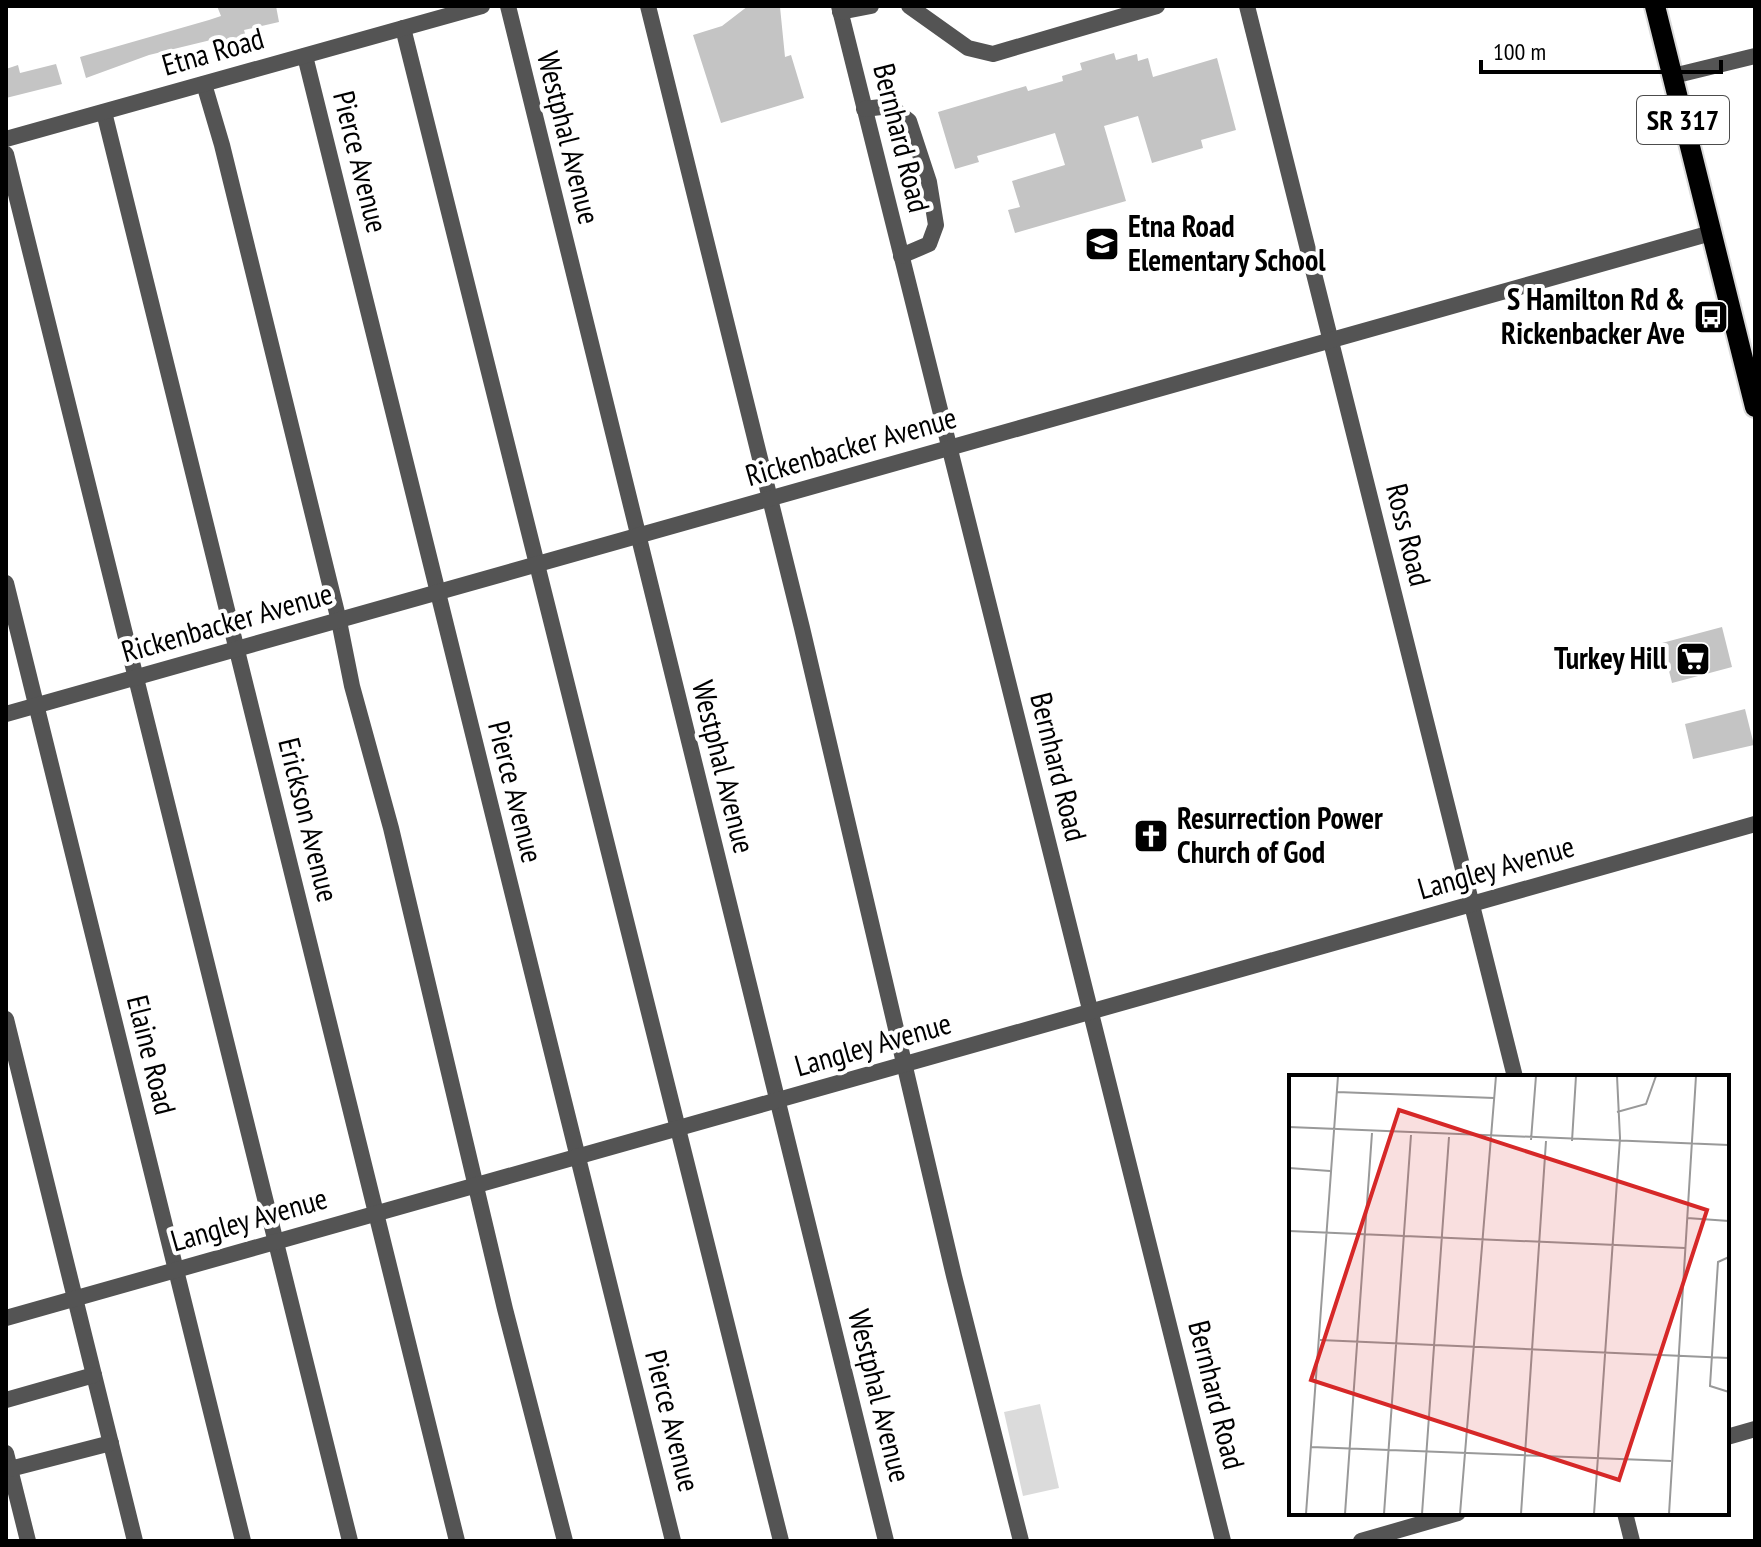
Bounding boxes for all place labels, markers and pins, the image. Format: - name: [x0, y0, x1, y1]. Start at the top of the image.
- place label: Etna Road Elementary School: [1128, 206, 1326, 279]
- school or university icon: Etna Road Elementary School: [1083, 225, 1121, 263]
- place label: S Hamilton Rd & Rickenbacker Ave: [1501, 279, 1685, 352]
- bus stop icon: S Hamilton Rd & Rickenbacker Ave: [1692, 298, 1730, 336]
- place label: Turkey Hill: [1554, 638, 1668, 677]
- supermarket icon: Turkey Hill: [1674, 640, 1712, 678]
- place label: Resurrection Power Church of God: [1177, 798, 1383, 871]
- church icon: Resurrection Power Church of God: [1132, 817, 1170, 855]

